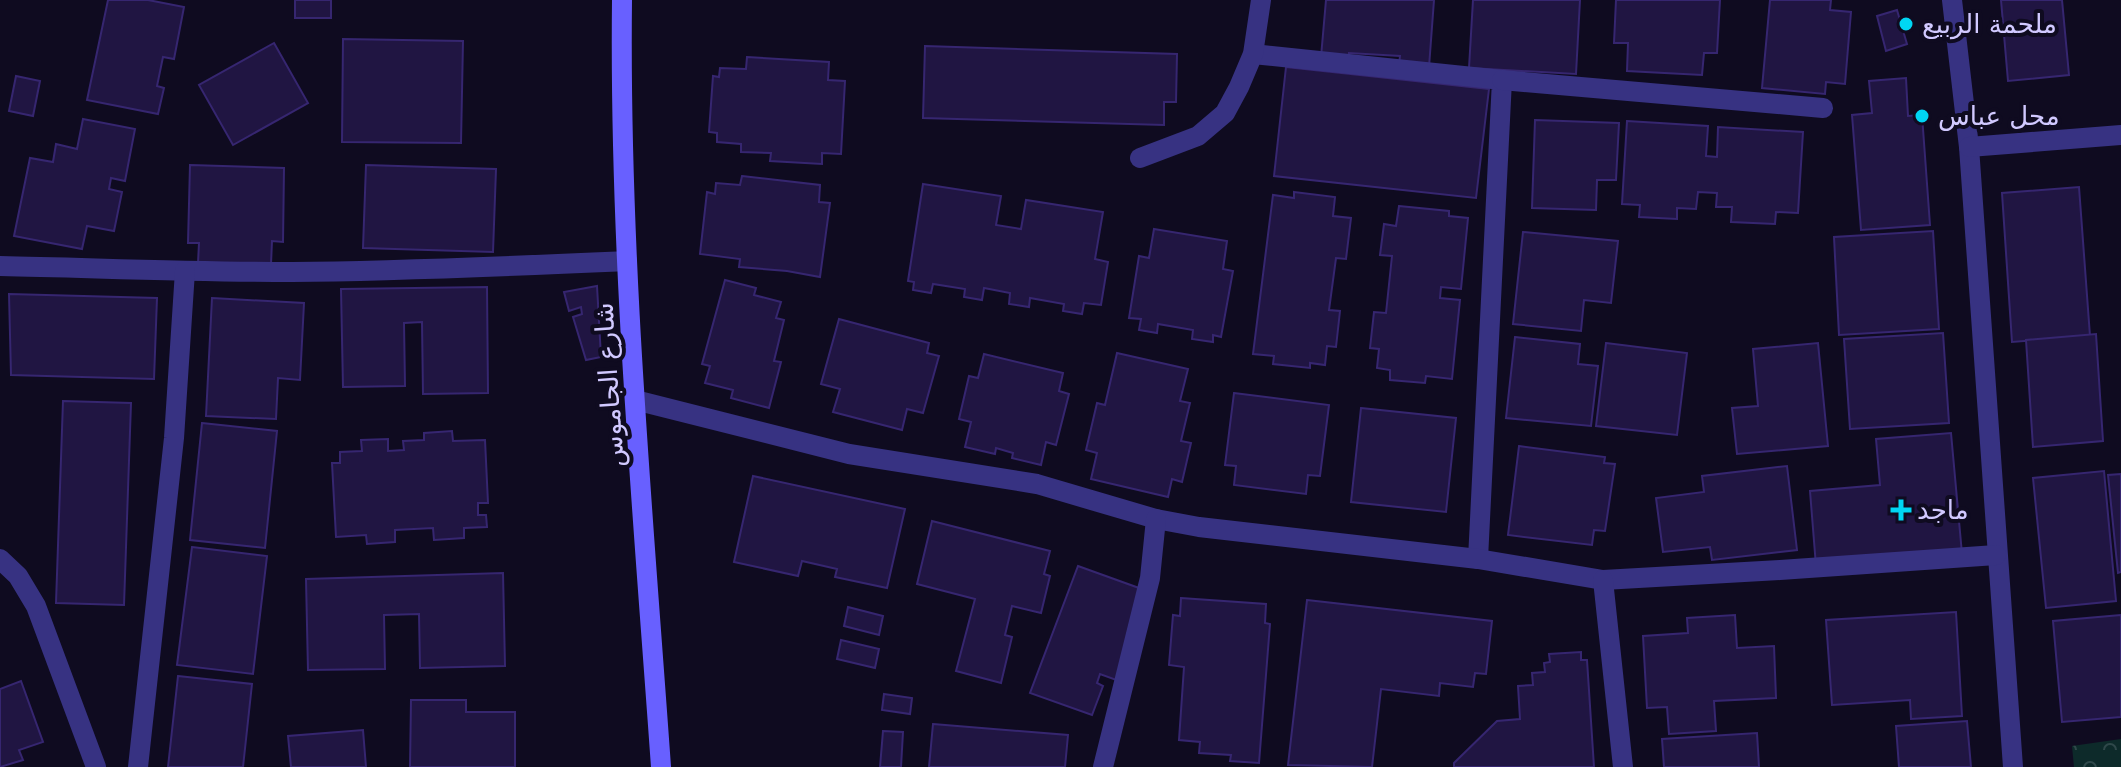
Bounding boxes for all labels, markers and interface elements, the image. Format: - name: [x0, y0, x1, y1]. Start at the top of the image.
- place label: ملحمة الربيع: [1922, 9, 2057, 40]
- marker: ملحمة الربيع: [1897, 15, 1915, 33]
- place label: محل عباس: [1938, 101, 2060, 131]
- marker: محل عباس: [1913, 107, 1931, 125]
- street label: شارع الجاموس: [588, 302, 631, 468]
- place label: ماجد: [1917, 495, 1969, 525]
- marker: ماجد: [1892, 501, 1910, 519]

